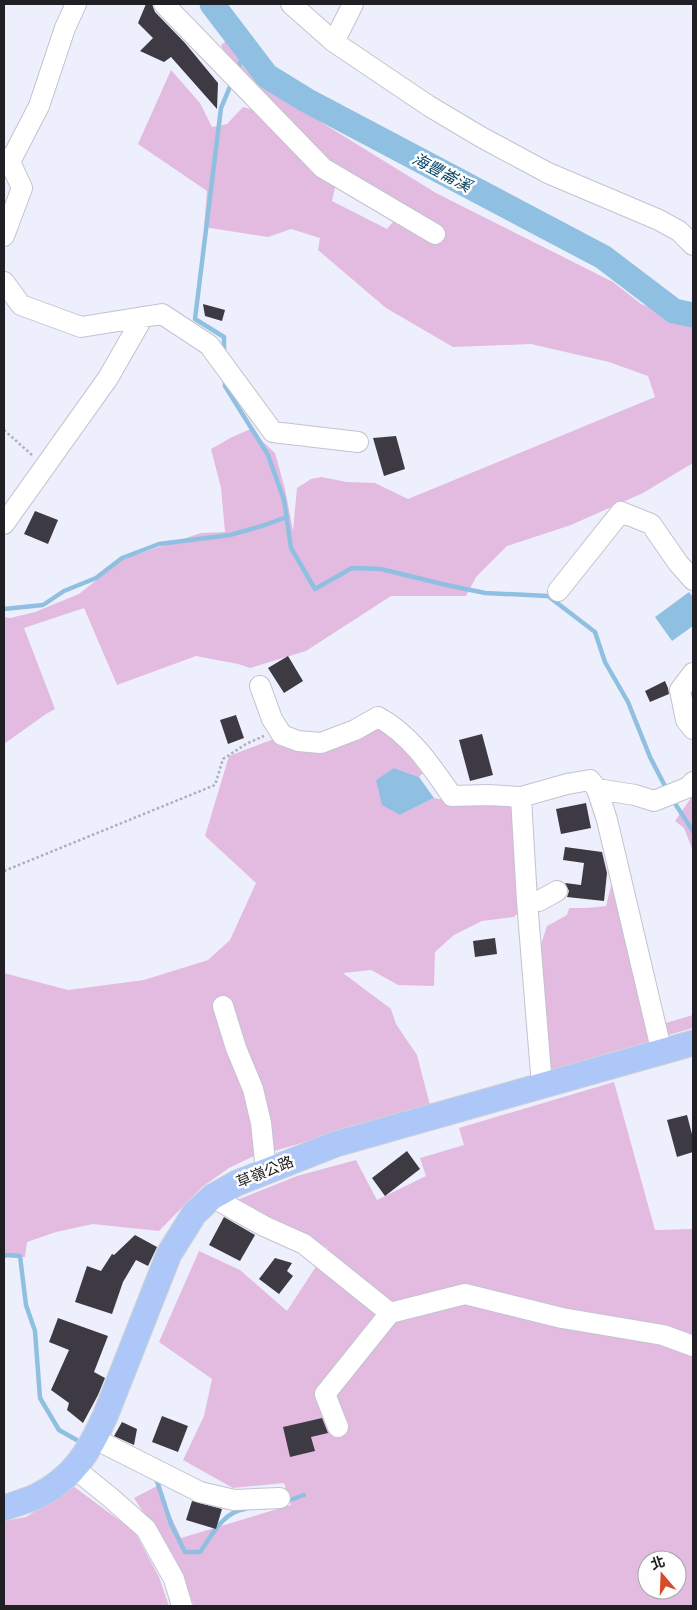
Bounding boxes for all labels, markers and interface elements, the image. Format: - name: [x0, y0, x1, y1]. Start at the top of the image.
- water label: 海豐崙溪: [409, 148, 477, 197]
- street label: 草嶺公路: [233, 1151, 296, 1192]
- north arrow: [637, 1550, 687, 1600]
- text: 北: [648, 1552, 667, 1573]

